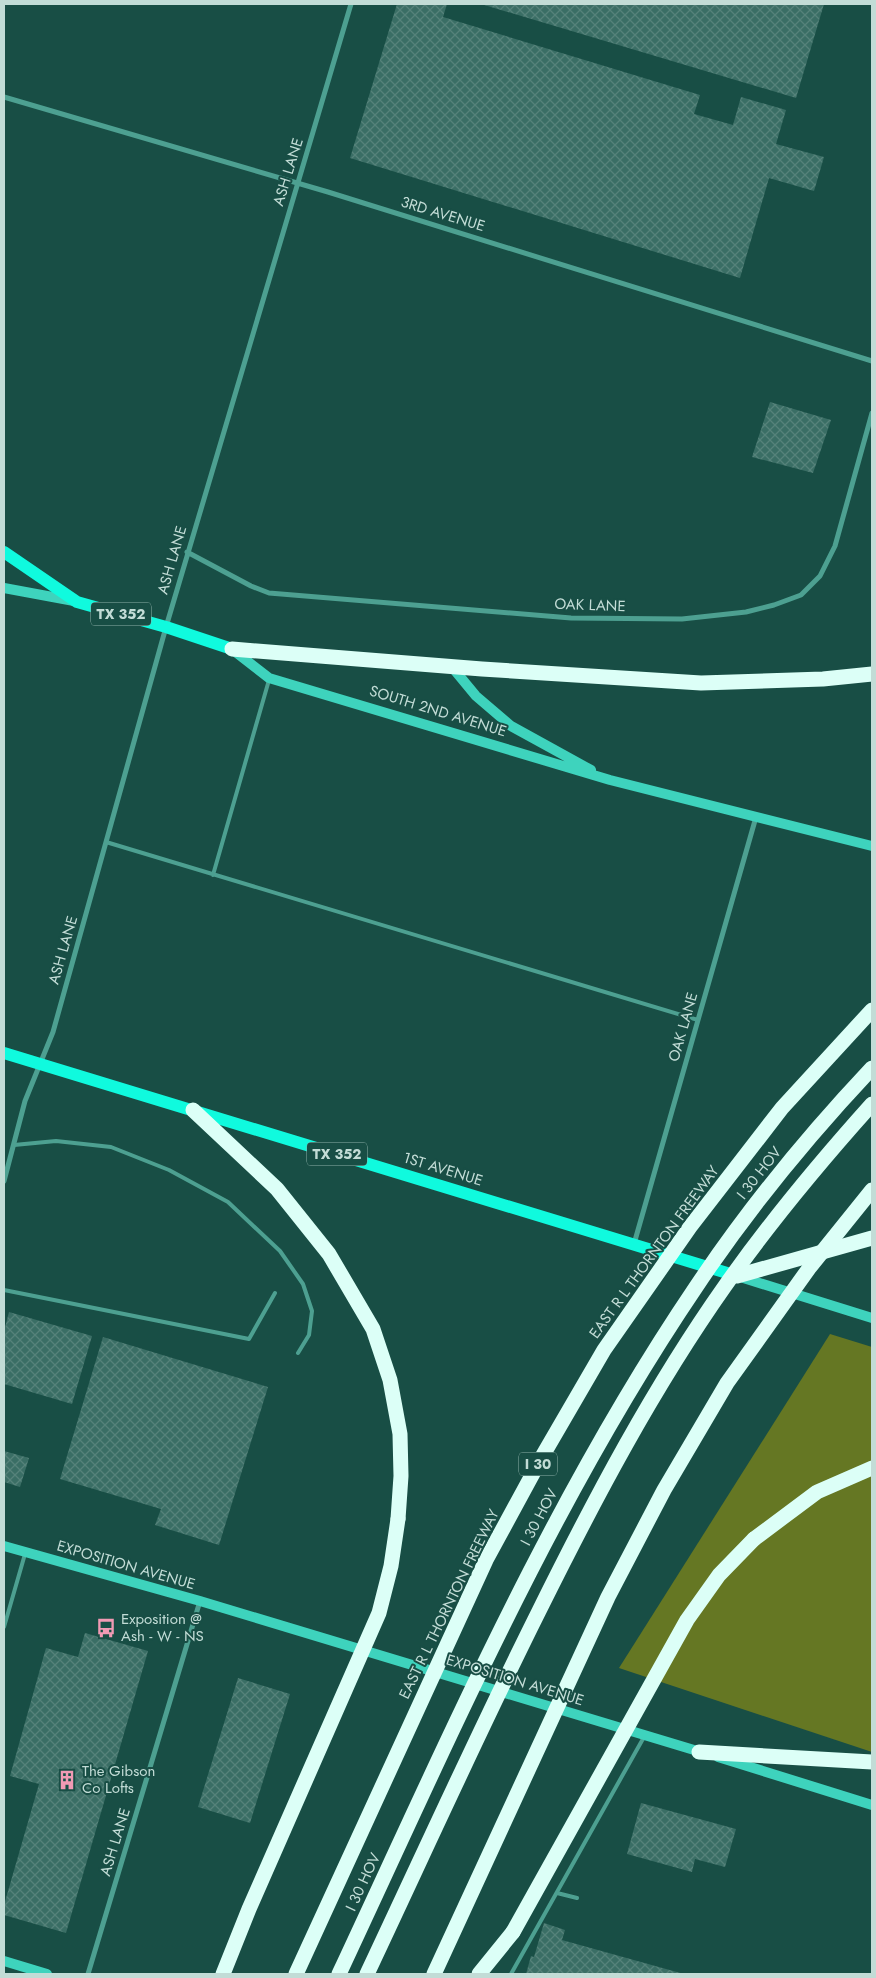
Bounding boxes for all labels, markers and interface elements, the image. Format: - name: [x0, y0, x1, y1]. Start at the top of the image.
- street label: ASH LANE: [267, 135, 309, 209]
- street label: 3RD AVENUE: [398, 191, 488, 237]
- street label: ASH LANE: [152, 523, 192, 597]
- street label: OAK LANE: [554, 593, 626, 617]
- road number: TX 352: [91, 602, 151, 626]
- street label: SOUTH 2ND AVENUE: [367, 680, 509, 742]
- street label: ASH LANE: [43, 913, 83, 987]
- street label: OAK LANE: [663, 990, 703, 1064]
- road number: TX 352: [307, 1142, 367, 1166]
- street label: I 30 HOV: [731, 1142, 787, 1204]
- street label: 1ST AVENUE: [400, 1146, 486, 1192]
- street label: EAST R L THORNTON FREEWAY: [584, 1161, 725, 1343]
- road number: I 30: [519, 1452, 557, 1476]
- street label: I 30 HOV: [515, 1484, 563, 1549]
- street label: EAST R L THORNTON FREEWAY: [393, 1505, 505, 1703]
- street label: EXPOSITION AVENUE: [54, 1535, 198, 1595]
- place label: Exposition @ Ash - W - NS: [121, 1608, 204, 1647]
- bus stop icon: Exposition @ Ash - W - NS: [95, 1617, 117, 1639]
- street label: EXPOSITION AVENUE: [443, 1649, 587, 1711]
- place label: The Gibson Co Lofts: [82, 1760, 155, 1799]
- building icon: The Gibson Co Lofts: [56, 1769, 78, 1791]
- street label: ASH LANE: [94, 1805, 136, 1879]
- street label: I 30 HOV: [340, 1849, 386, 1915]

